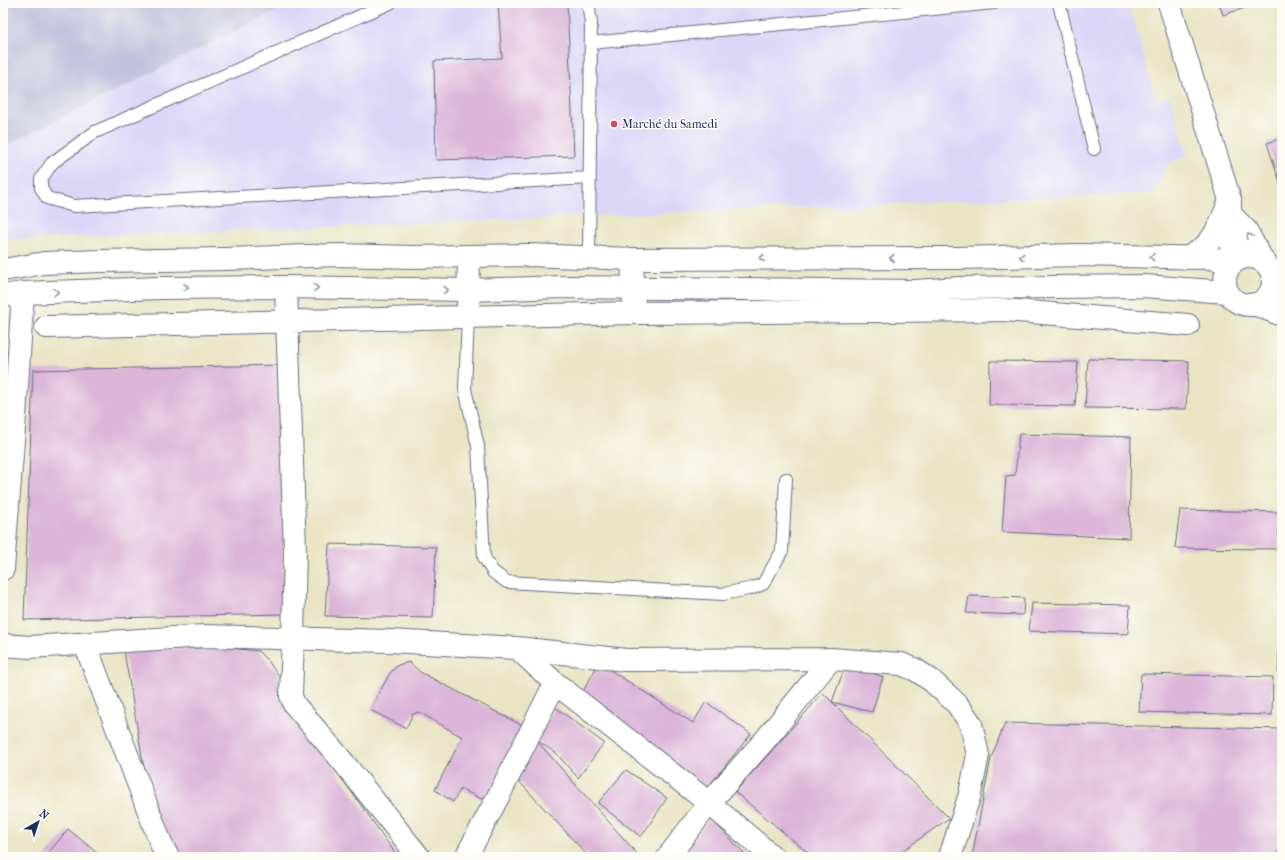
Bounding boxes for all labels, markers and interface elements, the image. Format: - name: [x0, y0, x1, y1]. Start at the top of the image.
- place label: Marché du Samedi: [622, 117, 718, 131]
- marker: Marché du Samedi: [609, 119, 619, 129]
- one-way arrow: [1247, 233, 1254, 240]
- one-way arrow: [1019, 252, 1025, 261]
- one-way arrow: [1149, 253, 1155, 262]
- one-way arrow: [759, 254, 765, 262]
- one-way arrow: [889, 254, 895, 262]
- one-way arrow: [183, 283, 189, 292]
- one-way arrow: [313, 284, 319, 292]
- one-way arrow: [443, 285, 449, 294]
- one-way arrow: [53, 287, 59, 296]
- north arrow: [18, 802, 58, 842]
- text: N: [37, 807, 52, 823]

